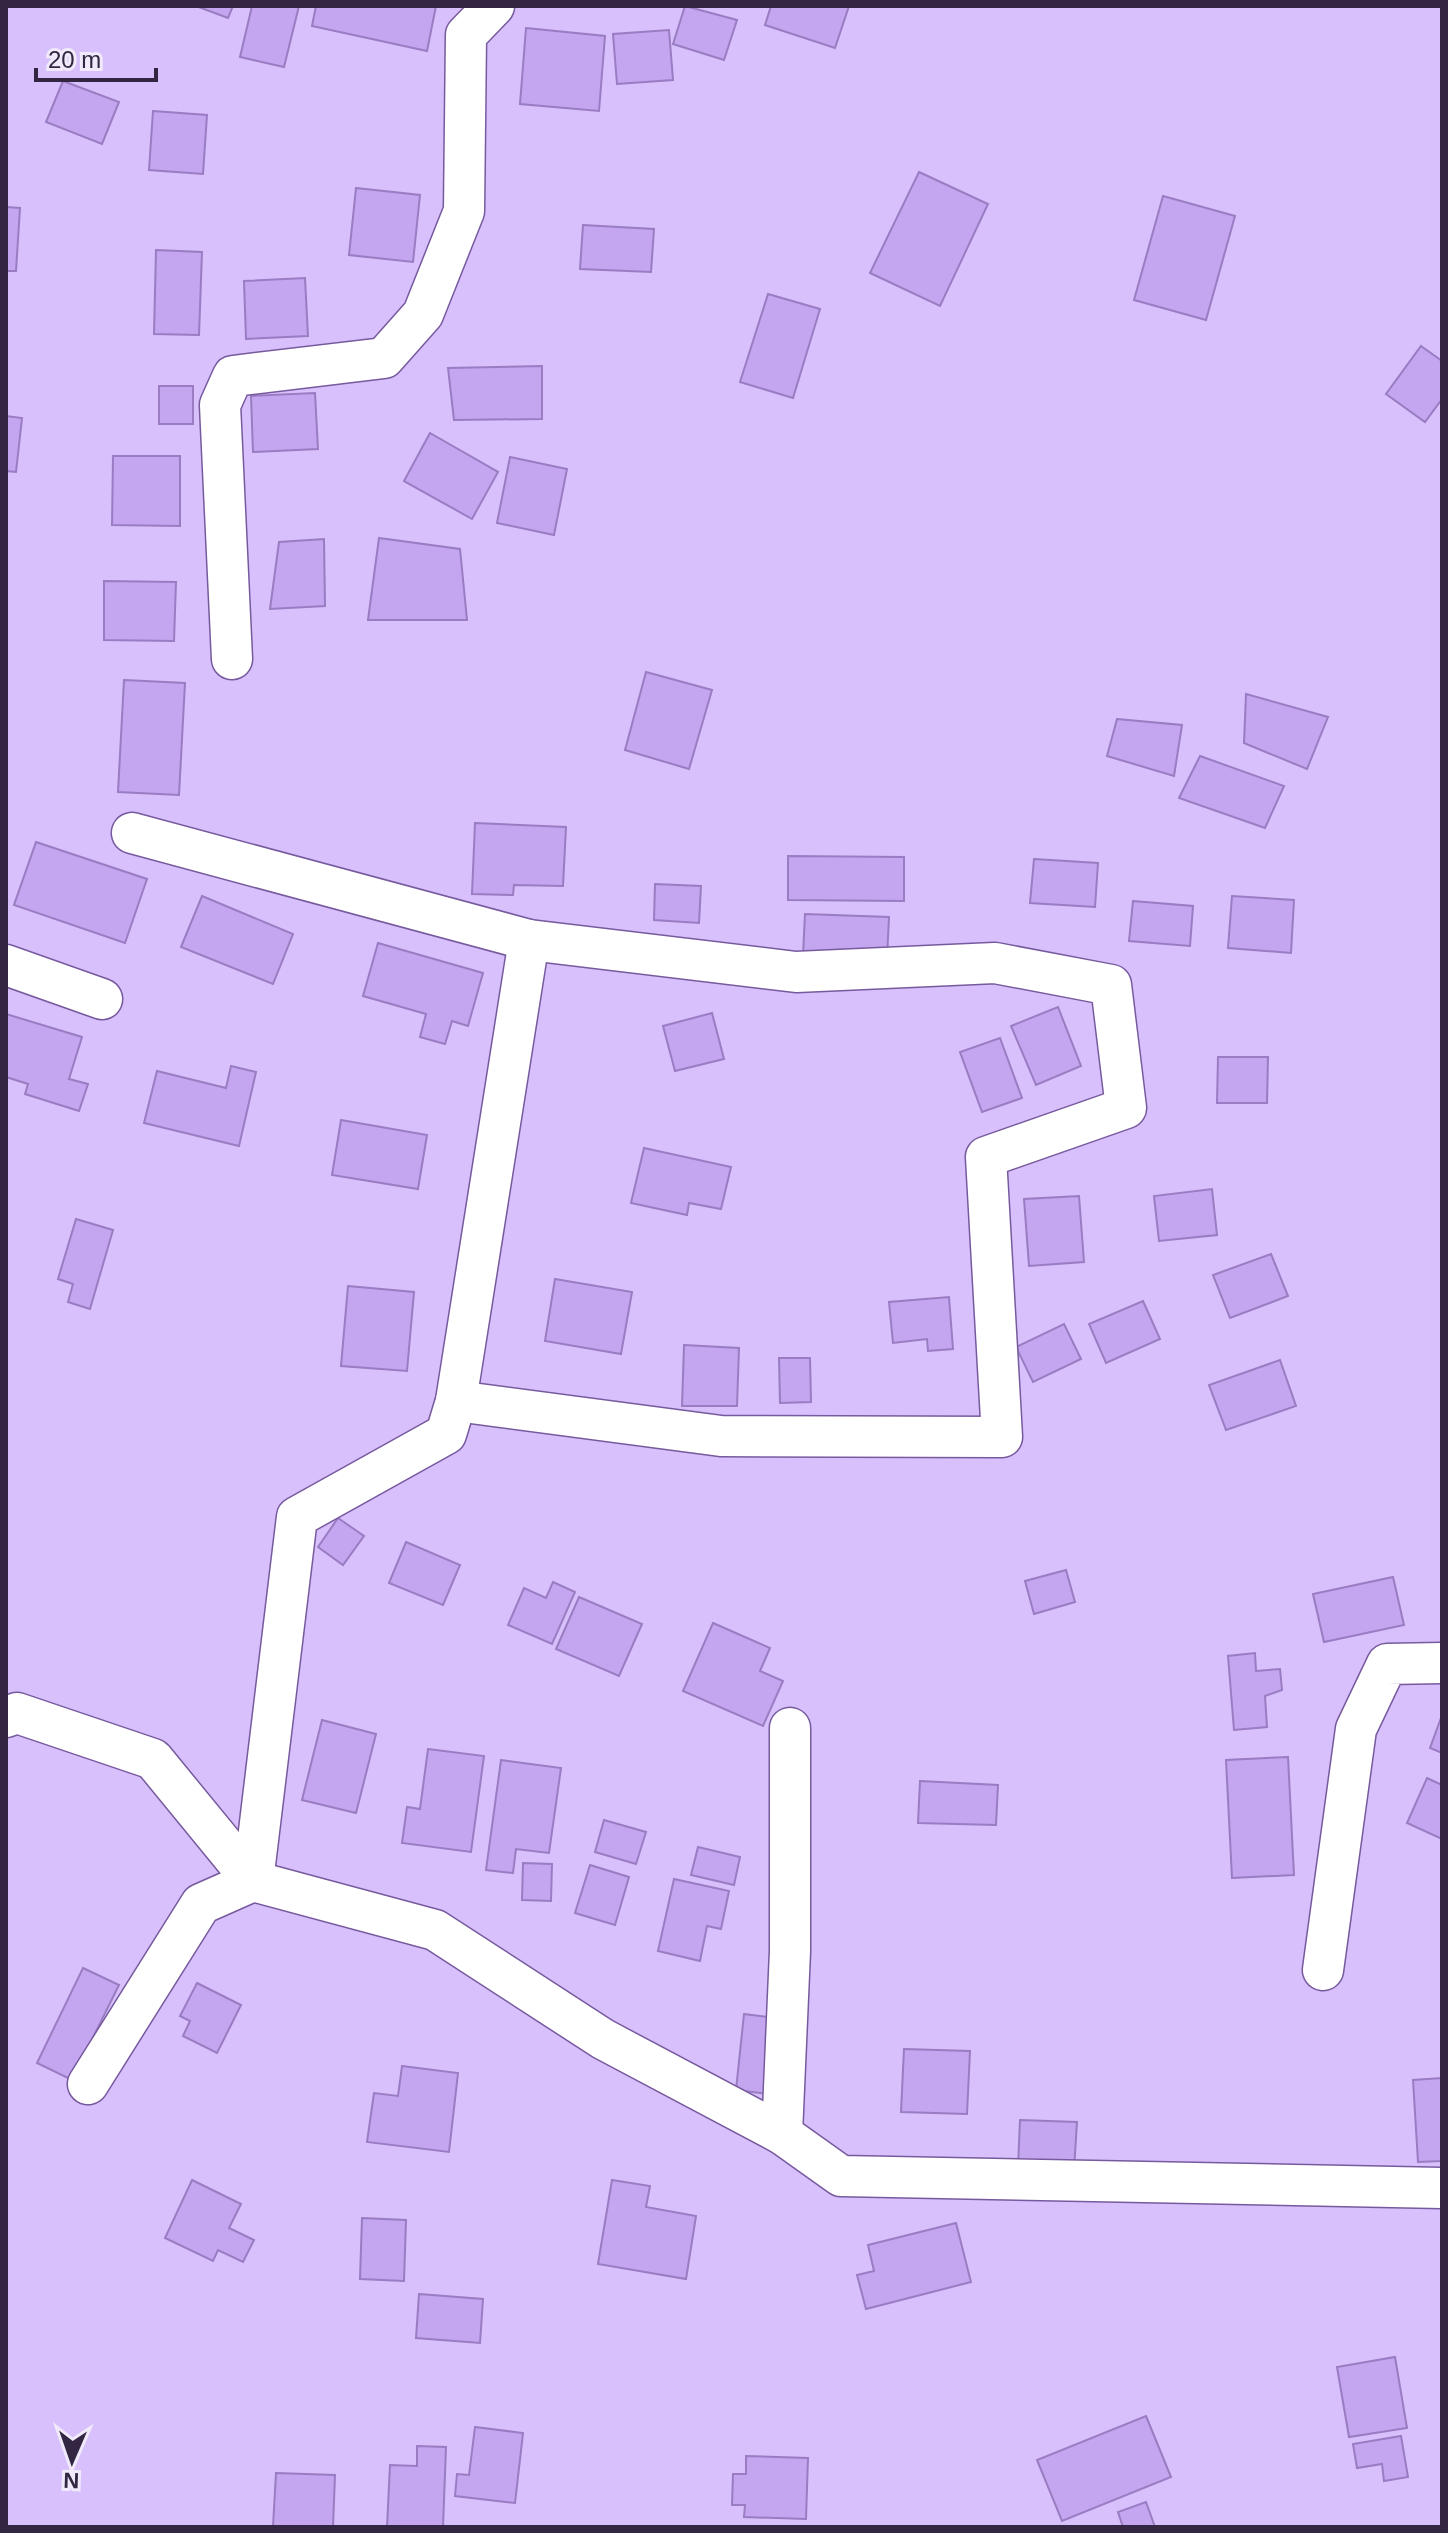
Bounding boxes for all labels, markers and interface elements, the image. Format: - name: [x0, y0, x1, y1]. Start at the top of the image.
- scale bar: [36, 32, 156, 82]
- text: 20 m: [48, 46, 101, 73]
- north arrow: [32, 2421, 112, 2501]
- text: N: [63, 2468, 80, 2493]

